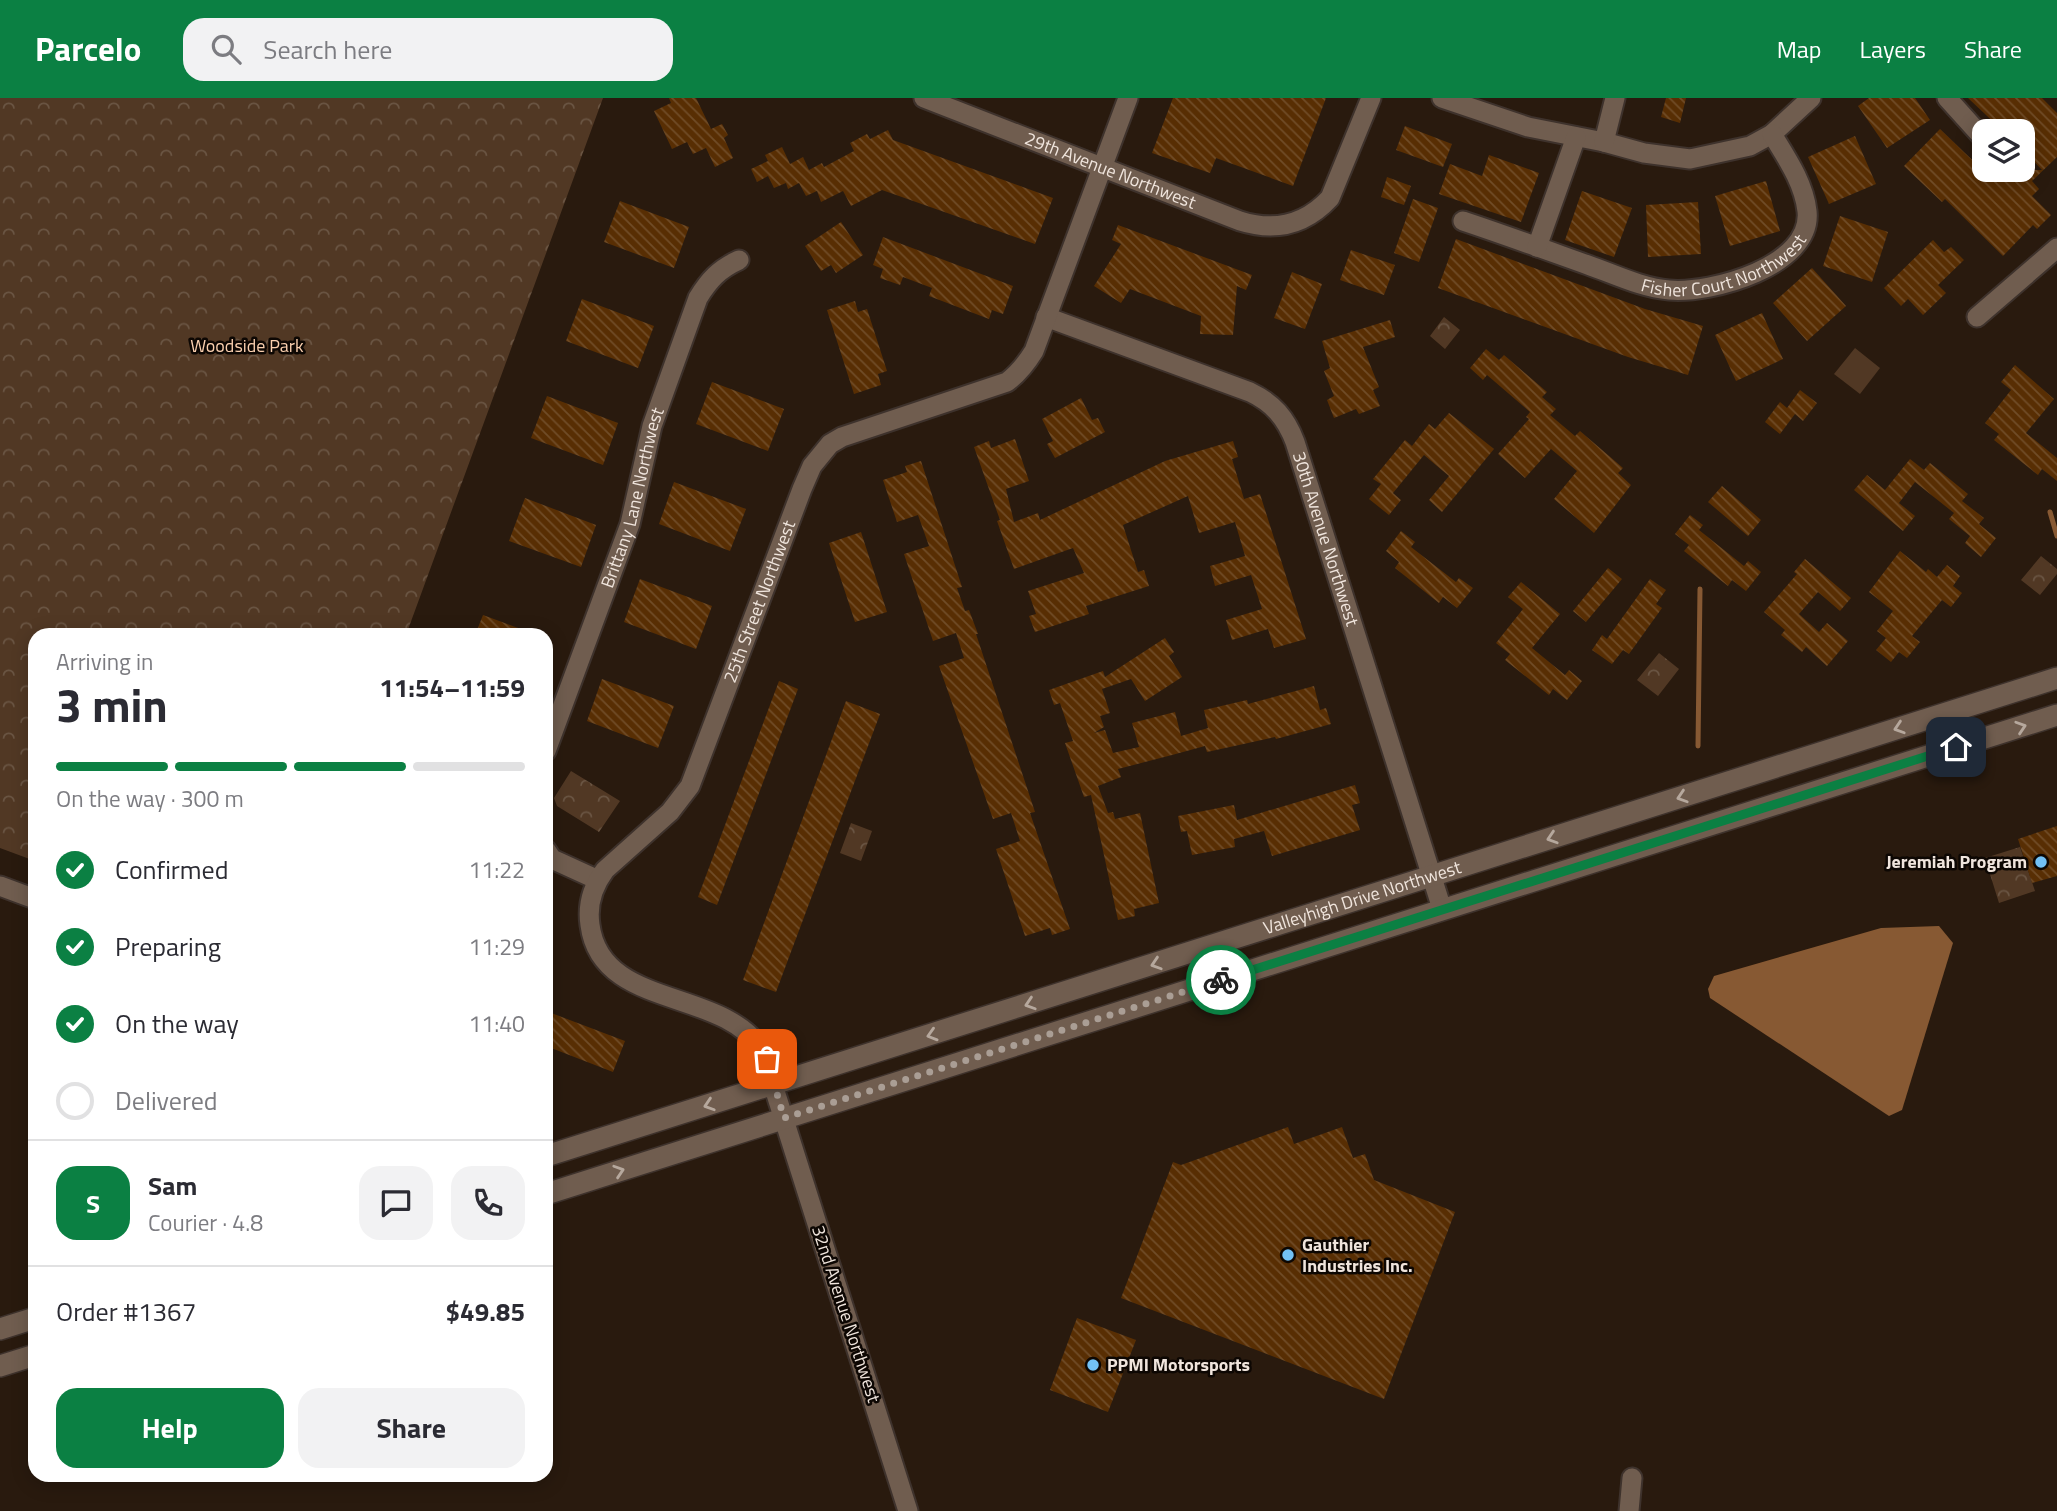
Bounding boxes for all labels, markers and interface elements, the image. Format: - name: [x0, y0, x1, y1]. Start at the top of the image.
- search box: [183, 18, 673, 81]
- text: Parcelo: [35, 24, 141, 74]
- icon: search: [207, 30, 245, 68]
- text: Search here: [263, 30, 392, 69]
- text: Map: [1777, 31, 1822, 67]
- text: Layers: [1860, 31, 1926, 67]
- text: Share: [1964, 31, 2022, 67]
- map controls: [1972, 119, 2035, 182]
- button: layers: [1972, 119, 2035, 182]
- street label: 29th Avenue Northwest: [1021, 125, 1201, 216]
- street label: Fisher Court Northwest: [1638, 228, 1813, 303]
- park label: Woodside Park: [190, 332, 304, 359]
- street label: Brittany Lane Northwest: [593, 403, 671, 592]
- street label: 30th Avenue Northwest: [1286, 448, 1366, 630]
- street label: 25th Street Northwest: [716, 516, 802, 687]
- text: Arriving in: [56, 644, 153, 679]
- text: 11:54–11:59: [379, 668, 525, 707]
- text: 3 min: [56, 670, 168, 740]
- pin: [1926, 717, 1986, 777]
- one-way arrow: [1893, 720, 1905, 734]
- one-way arrow: [2014, 721, 2026, 735]
- icon: home: [1937, 728, 1975, 766]
- text: On the way · 300 m: [56, 781, 244, 816]
- one-way arrow: [1676, 788, 1688, 803]
- one-way arrow: [1547, 830, 1559, 844]
- place label: Jeremiah Program: [1886, 848, 2027, 875]
- text: Confirmed: [115, 850, 229, 889]
- icon: check: [56, 851, 94, 889]
- text: 11:22: [468, 852, 525, 887]
- street label: Valleyhigh Drive Northwest: [1260, 853, 1465, 941]
- marker: Jeremiah Program: [2033, 854, 2049, 870]
- text: Preparing: [115, 927, 221, 966]
- icon: check: [56, 928, 94, 966]
- text: 11:29: [468, 929, 525, 964]
- courier: [1186, 945, 1256, 1015]
- one-way arrow: [1150, 956, 1162, 970]
- icon: bike: [1202, 961, 1240, 999]
- one-way arrow: [1025, 996, 1037, 1010]
- text: On the way: [115, 1004, 239, 1043]
- icon: check: [56, 1005, 94, 1043]
- text: 11:40: [468, 1006, 525, 1041]
- one-way arrow: [926, 1026, 938, 1041]
- pin: [737, 1029, 797, 1089]
- icon: bag: [748, 1040, 786, 1078]
- text: Delivered: [115, 1081, 218, 1120]
- one-way arrow: [703, 1096, 715, 1111]
- one-way arrow: [612, 1165, 624, 1179]
- text: Sam: [148, 1166, 197, 1205]
- button: chat: [359, 1166, 433, 1240]
- button: phone: [451, 1166, 525, 1240]
- text: S: [86, 1184, 100, 1223]
- text: Courier · 4.8: [148, 1205, 263, 1240]
- street label: 32nd Avenue Northwest: [805, 1222, 888, 1406]
- place label: Gauthier Industries Inc.: [1302, 1231, 1413, 1279]
- marker: Gauthier Industries Inc.: [1280, 1247, 1296, 1263]
- text: Order #1367: [56, 1292, 196, 1331]
- text: $49.85: [446, 1292, 525, 1331]
- place label: PPMI Motorsports: [1107, 1351, 1250, 1378]
- marker: PPMI Motorsports: [1085, 1357, 1101, 1373]
- button: Help: [56, 1388, 284, 1468]
- button: Share: [298, 1388, 525, 1468]

